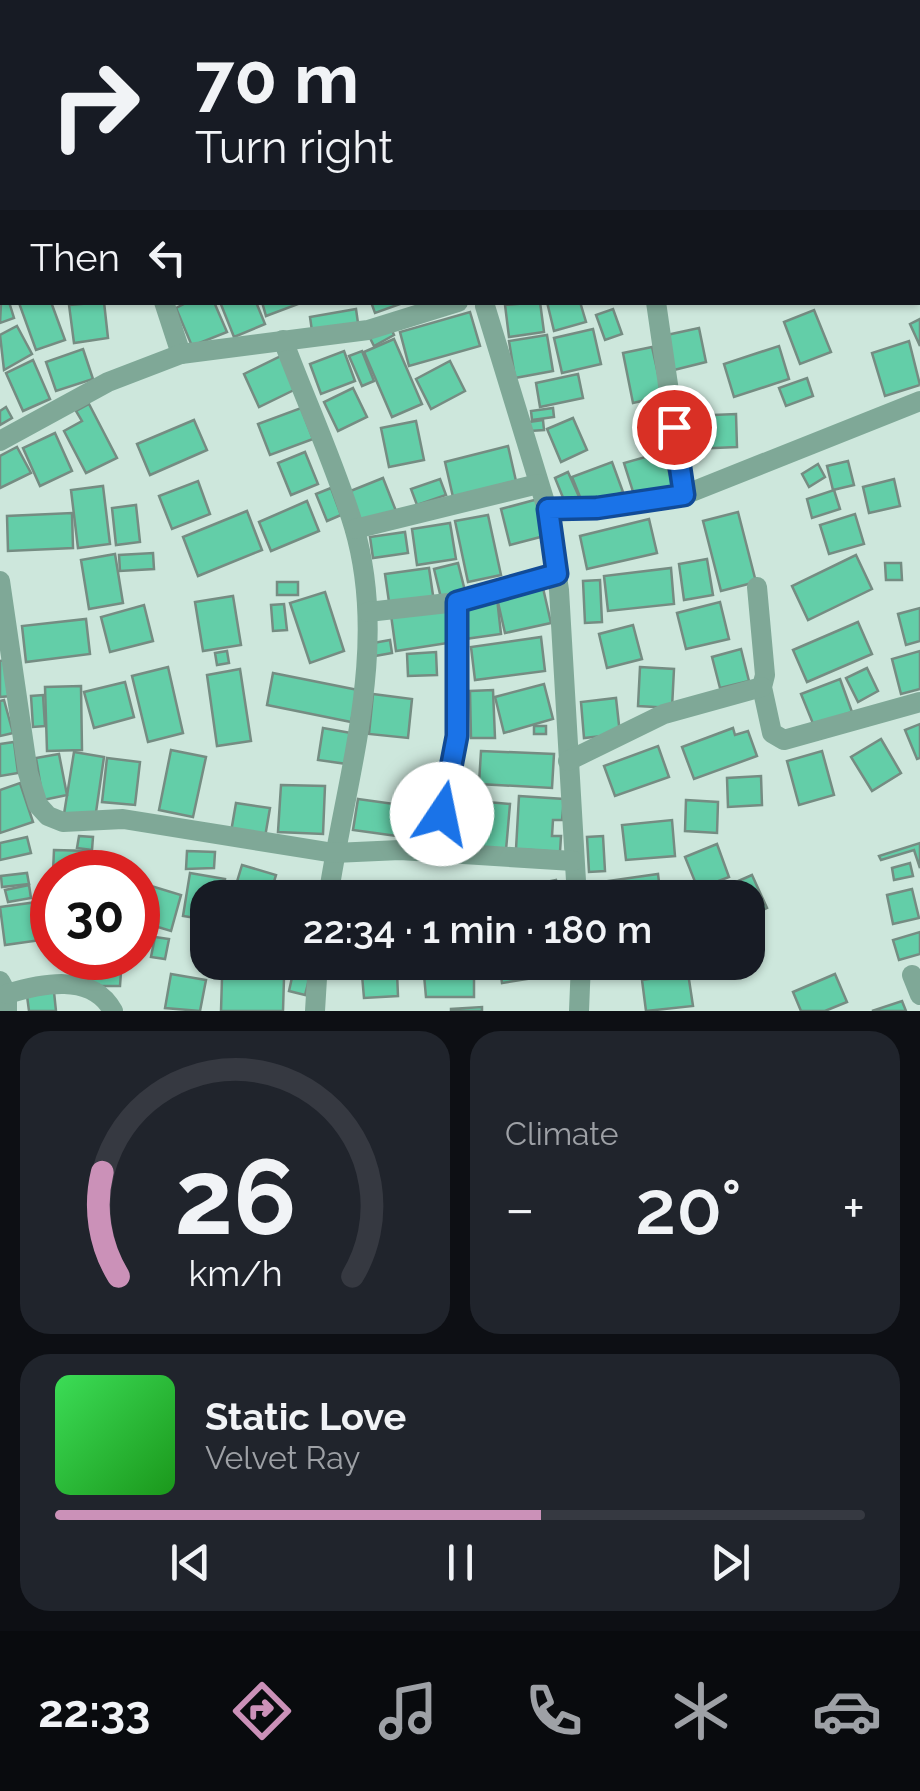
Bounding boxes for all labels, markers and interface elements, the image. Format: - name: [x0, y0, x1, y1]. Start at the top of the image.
- text: 70 m: [195, 37, 359, 119]
- icon: right: [30, 40, 160, 170]
- text: Turn right: [195, 121, 393, 174]
- icon: left: [140, 230, 195, 285]
- text: Then: [30, 235, 120, 280]
- pin: [632, 385, 717, 470]
- icon: arrive: [647, 400, 702, 455]
- position arrow: [390, 762, 494, 866]
- speed limit sign: 30: [30, 850, 160, 980]
- text: 22:34 · 1 min · 180 m: [303, 907, 652, 952]
- text: Climate: [505, 1115, 619, 1152]
- text: 26: [174, 1136, 296, 1258]
- text: 20°: [635, 1163, 742, 1252]
- text: −: [505, 1176, 535, 1241]
- text: +: [842, 1176, 865, 1241]
- text: km/h: [188, 1252, 282, 1294]
- text: Static Love: [205, 1394, 406, 1439]
- text: Velvet Ray: [205, 1439, 360, 1476]
- icon: previous: [163, 1535, 218, 1590]
- icon: pause: [433, 1535, 488, 1590]
- icon: next: [703, 1535, 758, 1590]
- icon: directions: [227, 1676, 297, 1746]
- icon: music: [373, 1676, 443, 1746]
- icon: phone: [519, 1676, 589, 1746]
- icon: climate: [666, 1676, 736, 1746]
- icon: car: [812, 1676, 882, 1746]
- text: 22:33: [38, 1685, 150, 1738]

